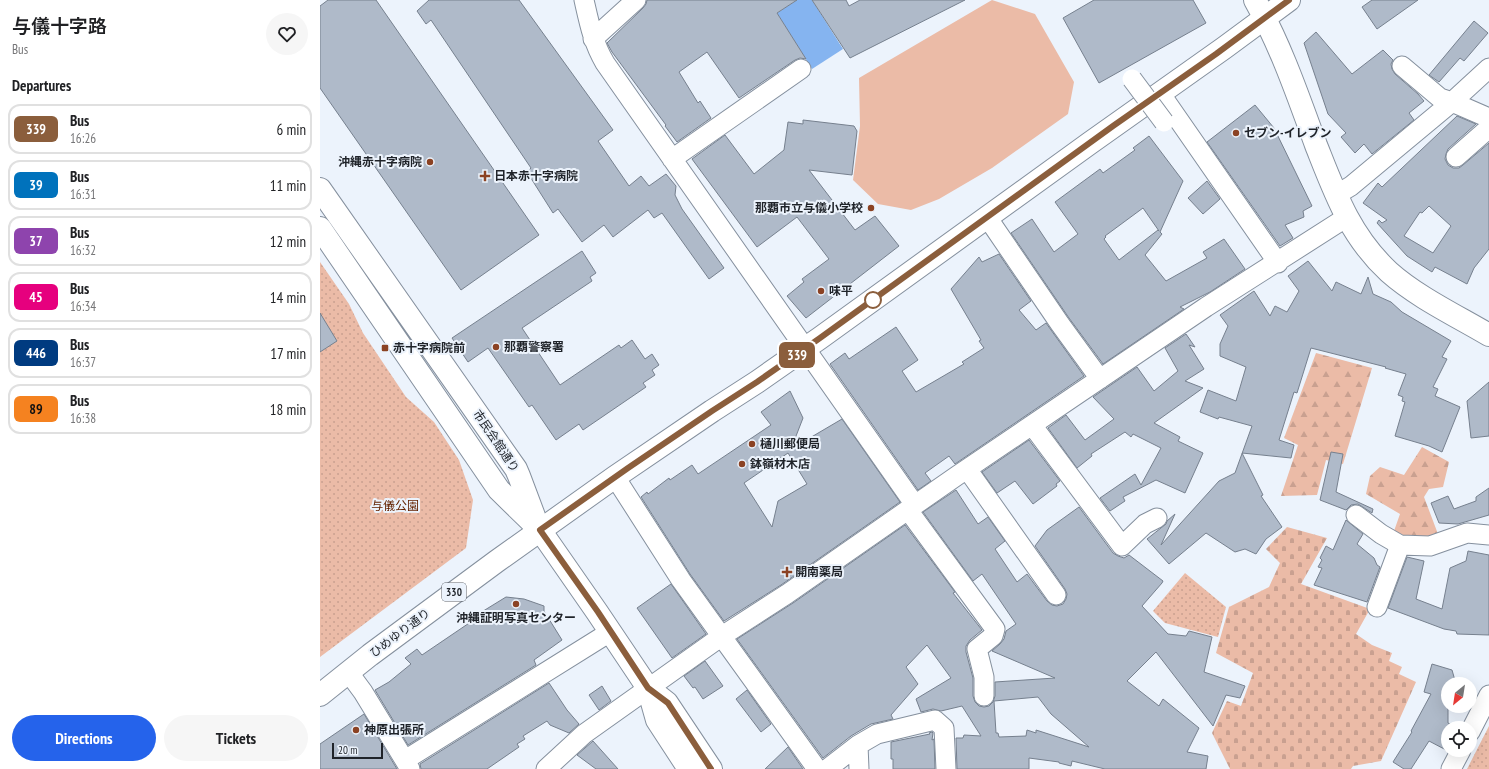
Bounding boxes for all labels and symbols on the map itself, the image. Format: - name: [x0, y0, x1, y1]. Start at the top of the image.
- place label: セブン-イレブン: [1244, 125, 1332, 140]
- marker: セブン-イレブン: [1231, 128, 1241, 138]
- place label: 沖縄赤十字病院: [338, 154, 422, 169]
- marker: 沖縄赤十字病院: [425, 157, 435, 167]
- place label: 日本赤十字病院: [494, 168, 578, 183]
- marker: 日本赤十字病院: [479, 170, 491, 182]
- place label: 那覇市立与儀小学校: [755, 200, 863, 215]
- marker: 那覇市立与儀小学校: [866, 203, 876, 213]
- place label: 味平: [829, 283, 853, 298]
- marker: 味平: [816, 286, 826, 296]
- unlabelled marker: [864, 291, 882, 309]
- place label: 那覇警察署: [504, 339, 564, 354]
- place label: 赤十字病院前: [393, 340, 465, 355]
- marker: 那覇警察署: [491, 342, 501, 352]
- line badge: 339: [774, 342, 820, 368]
- marker: 赤十字病院前: [380, 343, 390, 353]
- street label: 市民会館通り: [470, 407, 523, 475]
- place label: 樋川郵便局: [760, 436, 820, 451]
- marker: 樋川郵便局: [747, 439, 757, 449]
- place label: 鉢嶺材木店: [749, 456, 810, 471]
- marker: 鉢嶺材木店: [737, 459, 747, 469]
- park label: 与儀公園: [371, 498, 419, 513]
- place label: 開南薬局: [795, 564, 843, 579]
- marker: 開南薬局: [782, 567, 792, 577]
- road number: 330: [442, 583, 466, 601]
- marker: 沖縄証明写真センター: [511, 599, 521, 609]
- street label: ひめゆり通り: [366, 605, 433, 660]
- place label: 沖縄証明写真センター: [456, 610, 576, 625]
- north arrow: [1441, 677, 1477, 713]
- place label: 神原出張所: [364, 722, 424, 737]
- marker: 神原出張所: [351, 725, 361, 735]
- scale bar: [332, 741, 383, 760]

